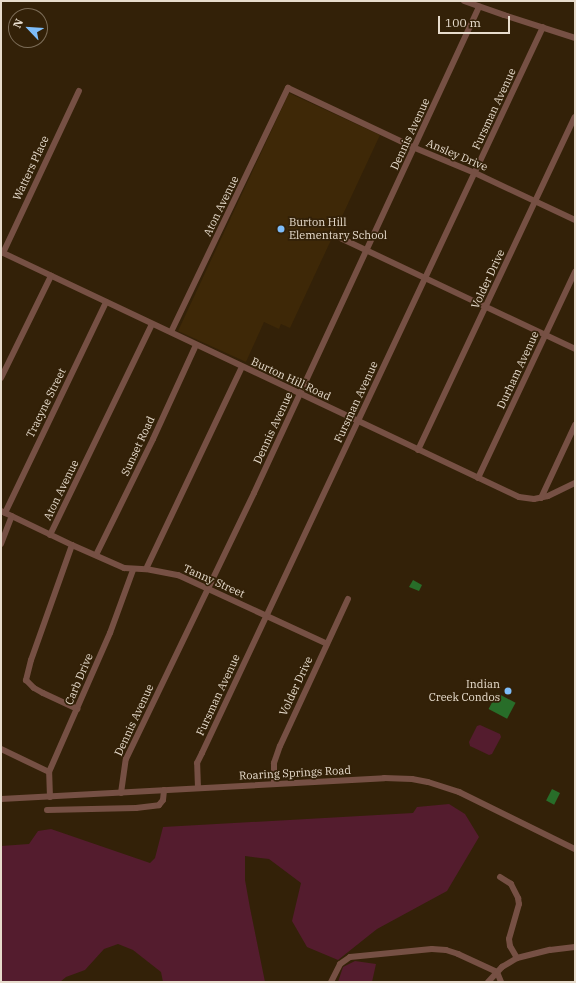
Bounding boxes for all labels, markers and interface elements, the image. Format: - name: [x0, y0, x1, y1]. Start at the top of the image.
- north arrow: [8, 8, 48, 48]
- scale bar: [440, 8, 512, 34]
- text: 100 m: [445, 15, 481, 30]
- text: N: [10, 16, 26, 30]
- street label: Fursman Avenue: [469, 66, 519, 152]
- street label: Dennis Avenue: [388, 96, 432, 172]
- street label: Watters Place: [10, 134, 52, 202]
- street label: Ansley Drive: [424, 136, 490, 174]
- street label: Aton Avenue: [201, 174, 241, 238]
- place label: Burton Hill Elementary School: [289, 216, 387, 242]
- marker: Burton Hill Elementary School: [276, 224, 286, 234]
- street label: Volder Drive: [468, 247, 508, 311]
- street label: Durham Avenue: [494, 329, 542, 411]
- street label: Burton Hill Road: [249, 355, 333, 403]
- street label: Fursman Avenue: [331, 359, 381, 445]
- street label: Tracyne Street: [23, 366, 69, 440]
- street label: Dennis Avenue: [251, 390, 295, 466]
- street label: Sunset Road: [118, 414, 158, 478]
- street label: Aton Avenue: [41, 458, 81, 522]
- street label: Tanny Street: [181, 562, 247, 600]
- street label: Carb Drive: [62, 651, 96, 707]
- street label: Fursman Avenue: [193, 652, 243, 738]
- street label: Volder Drive: [276, 654, 316, 718]
- place label: Indian Creek Condos: [429, 678, 500, 704]
- street label: Dennis Avenue: [112, 682, 156, 758]
- marker: Indian Creek Condos: [503, 686, 513, 696]
- street label: Roaring Springs Road: [239, 763, 351, 783]

